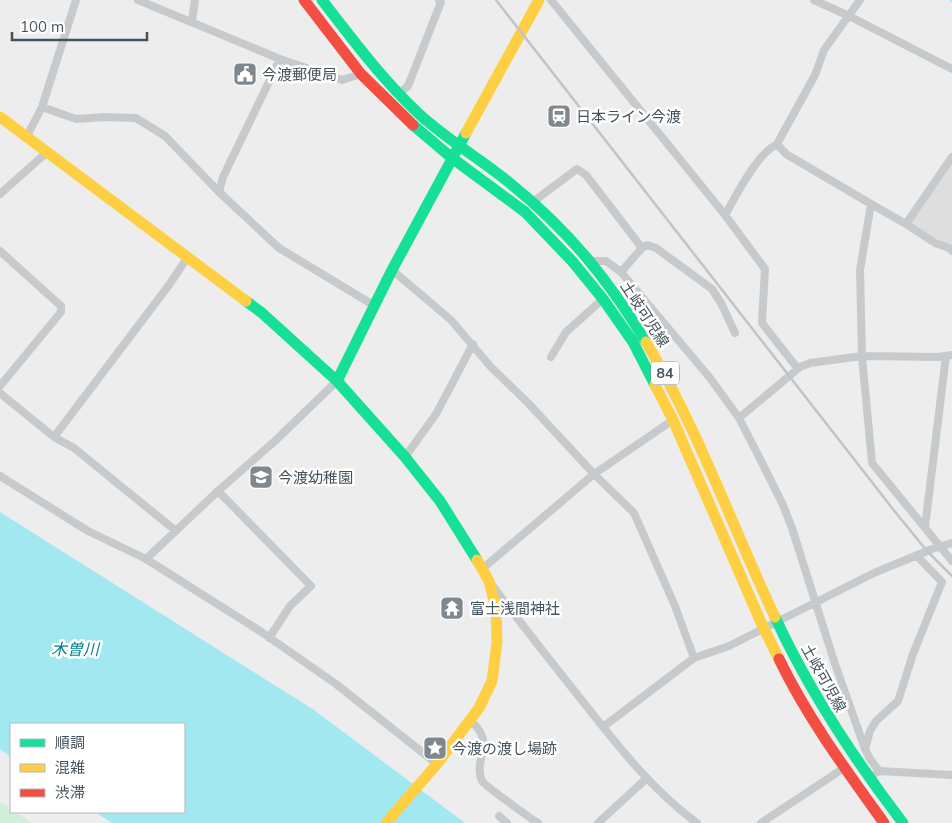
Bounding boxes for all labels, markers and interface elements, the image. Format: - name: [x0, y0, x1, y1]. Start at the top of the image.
- scale bar: [12, 10, 148, 42]
- text: 100 m: [20, 17, 64, 36]
- public building icon: 今渡郵便局: [232, 61, 258, 87]
- place label: 今渡郵便局: [262, 65, 337, 84]
- station icon: 日本ライン今渡: [546, 103, 572, 129]
- place label: 日本ライン今渡: [576, 107, 681, 126]
- street label: 土岐可児線: [617, 277, 673, 351]
- road number: 84: [651, 362, 679, 384]
- school or university icon: 今渡幼稚園: [248, 464, 274, 490]
- place label: 今渡幼稚園: [278, 468, 353, 487]
- temple icon: 富士浅間神社: [439, 595, 465, 621]
- place label: 富士浅間神社: [470, 599, 560, 618]
- water label: 木曽川: [51, 639, 101, 659]
- street label: 土岐可児線: [798, 641, 850, 715]
- legend: [10, 723, 185, 813]
- text: 順調: [55, 733, 85, 752]
- place icon: 今渡の渡し場跡: [422, 735, 448, 761]
- place label: 今渡の渡し場跡: [452, 739, 557, 758]
- text: 混雑: [55, 758, 85, 777]
- text: 渋滞: [55, 783, 85, 802]

